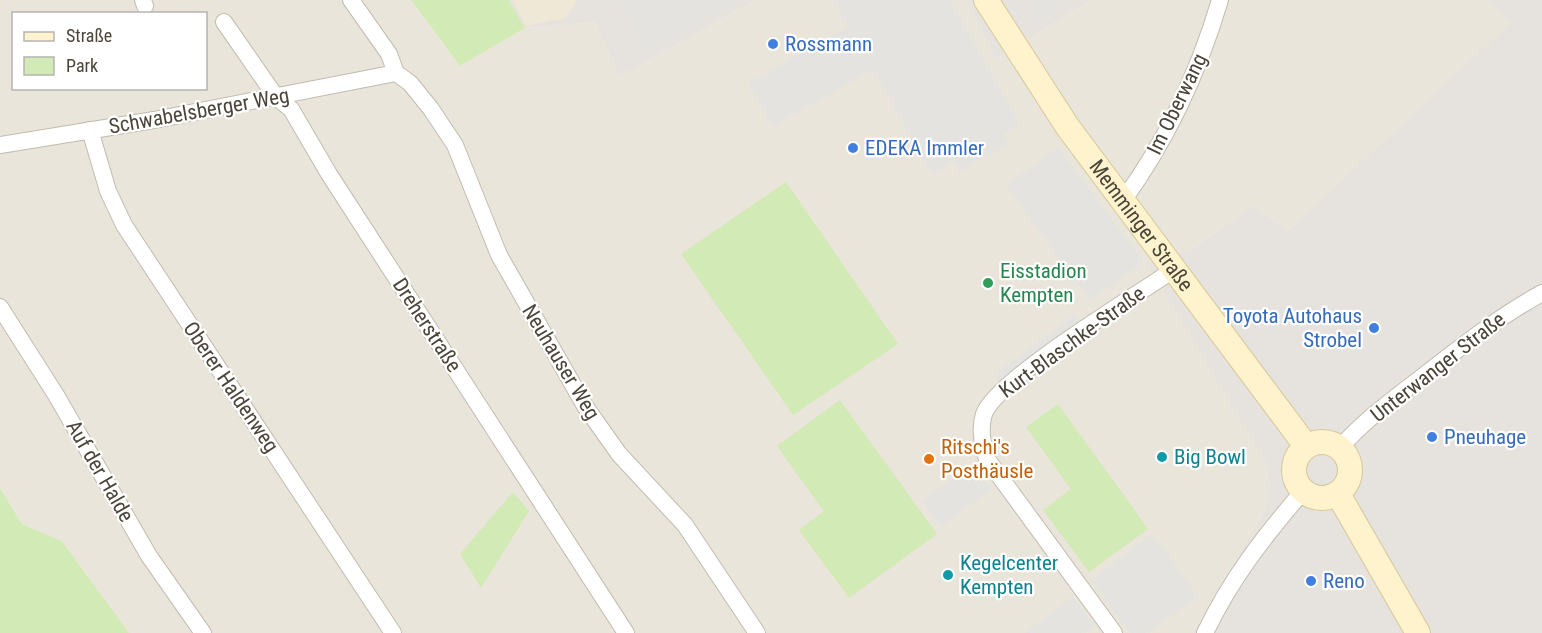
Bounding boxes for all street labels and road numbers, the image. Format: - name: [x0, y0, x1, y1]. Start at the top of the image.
- street label: Im Oberwang: [1142, 50, 1212, 158]
- street label: Schwabelsberger Weg: [107, 83, 291, 139]
- street label: Memminger Straße: [1085, 155, 1198, 296]
- street label: Dreherstraße: [388, 274, 466, 377]
- street label: Kurt-Blaschke-Straße: [995, 281, 1149, 403]
- street label: Neuhauser Weg: [517, 300, 605, 424]
- street label: Unterwanger Straße: [1366, 307, 1510, 427]
- street label: Oberer Haldenweg: [178, 317, 284, 457]
- street label: Auf der Halde: [61, 416, 139, 526]

